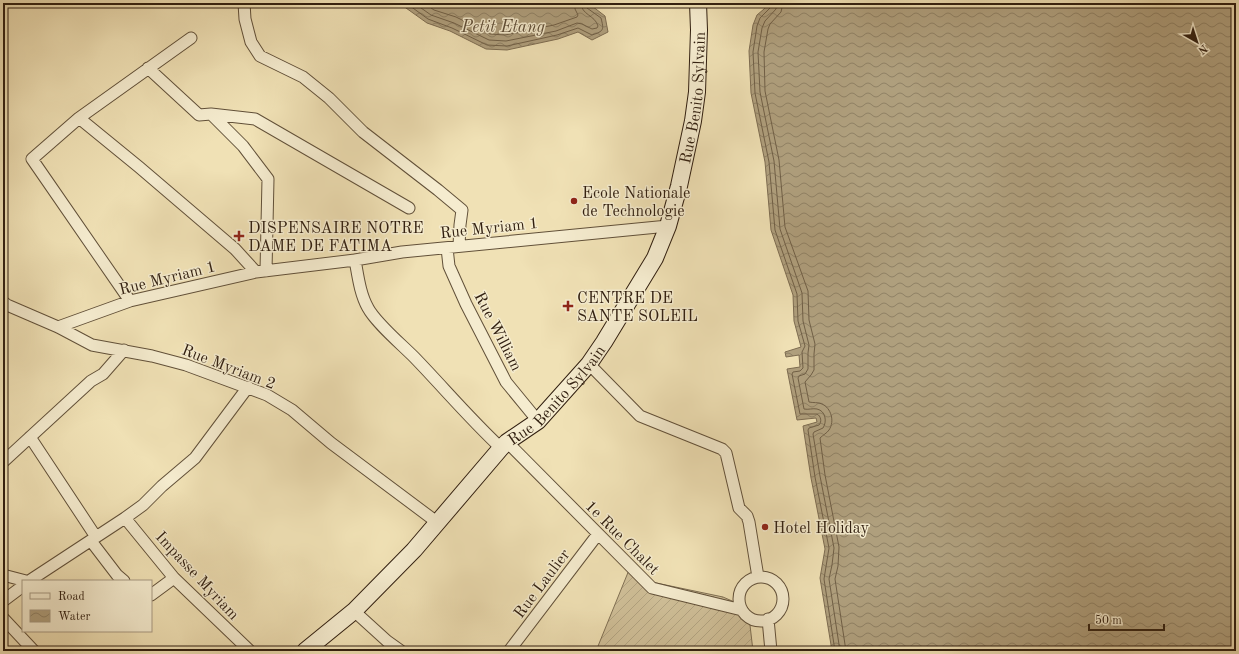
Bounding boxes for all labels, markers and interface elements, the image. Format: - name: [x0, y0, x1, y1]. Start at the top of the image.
- water label: Petit Etang: [460, 19, 545, 36]
- north arrow: [1177, 22, 1217, 62]
- street label: Rue Benito Sylvain: [678, 31, 709, 165]
- text: N: [1195, 42, 1209, 56]
- place label: Ecole Nationale de Technologie: [582, 186, 690, 220]
- marker: Ecole Nationale de Technologie: [569, 196, 579, 206]
- street label: Rue Myriam 1: [439, 216, 539, 242]
- place label: DISPENSAIRE NOTRE DAME DE FATIMA: [248, 221, 423, 255]
- marker: DISPENSAIRE NOTRE DAME DE FATIMA: [233, 230, 245, 242]
- street label: Rue Myriam 1: [118, 259, 217, 299]
- street label: Rue William: [471, 290, 524, 374]
- place label: CENTRE DE SANTE SOLEIL: [577, 291, 698, 325]
- marker: CENTRE DE SANTE SOLEIL: [562, 300, 574, 312]
- street label: Rue Myriam 2: [179, 343, 277, 393]
- street label: Rue Benito Sylvain: [505, 343, 609, 449]
- street label: 1e Rue Chalet: [581, 498, 662, 579]
- place label: Hotel Holiday: [773, 521, 869, 537]
- marker: Hotel Holiday: [760, 522, 770, 532]
- street label: Impasse Myriam: [152, 529, 242, 624]
- street label: Rue Laulier: [512, 546, 574, 622]
- legend: [22, 580, 152, 632]
- text: Road: [58, 591, 85, 603]
- scale bar: [1089, 606, 1164, 632]
- text: Water: [58, 611, 91, 623]
- text: 50 m: [1095, 614, 1122, 627]

